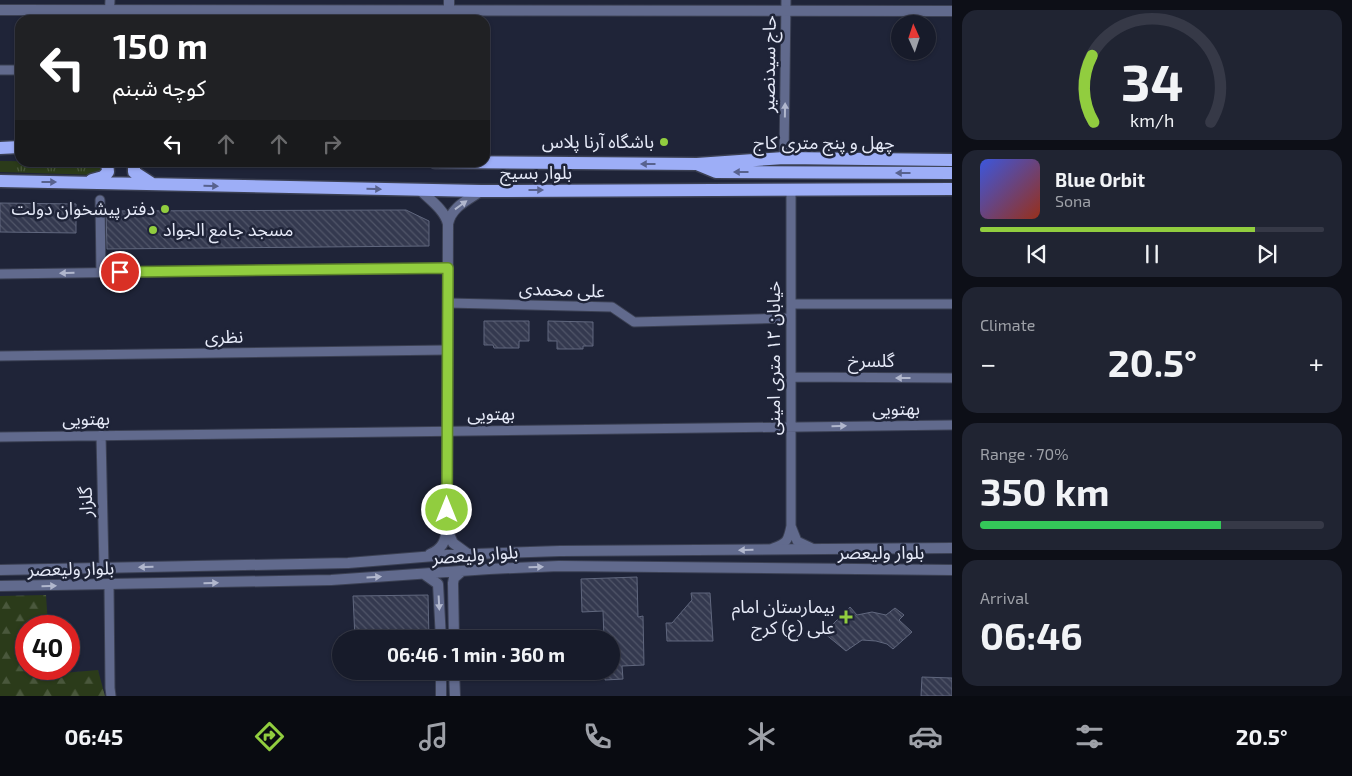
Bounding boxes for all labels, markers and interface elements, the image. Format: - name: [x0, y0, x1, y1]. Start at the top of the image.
- street label: حاج سیدنصیر: [756, 15, 783, 114]
- north arrow: [891, 15, 936, 60]
- map controls: [891, 15, 936, 60]
- text: 150 m: [113, 24, 208, 66]
- icon: left: [30, 35, 95, 100]
- text: 34: [1121, 49, 1183, 111]
- text: کوچه شبنم: [113, 74, 206, 100]
- one-way arrow: [781, 101, 789, 117]
- text: km/h: [1130, 109, 1174, 131]
- icon: left: [159, 130, 187, 158]
- icon: ahead: [212, 130, 240, 158]
- icon: ahead: [265, 130, 293, 158]
- icon: right: [318, 130, 346, 158]
- place label: باشگاه آرنا پلاس: [542, 130, 654, 153]
- street label: چهل و پنج متری کاج: [753, 131, 895, 156]
- marker: باشگاه آرنا پلاس: [658, 136, 670, 148]
- one-way arrow: [640, 160, 656, 168]
- street label: بلوار بسیج: [500, 161, 572, 186]
- one-way arrow: [733, 168, 749, 176]
- text: Blue Orbit: [1055, 168, 1145, 191]
- one-way arrow: [895, 169, 911, 177]
- one-way arrow: [41, 178, 57, 186]
- one-way arrow: [203, 182, 219, 190]
- one-way arrow: [366, 185, 382, 193]
- one-way arrow: [528, 186, 544, 194]
- text: Sona: [1055, 191, 1091, 210]
- place label: دفتر پیشخوان دولت: [12, 197, 155, 220]
- one-way arrow: [454, 200, 468, 210]
- marker: دفتر پیشخوان دولت: [159, 203, 171, 215]
- place label: مسجد جامع الجواد: [163, 218, 293, 244]
- marker: مسجد جامع الجواد: [147, 224, 159, 236]
- icon: previous: [1023, 240, 1051, 268]
- icon: pause: [1138, 240, 1166, 268]
- icon: next: [1253, 240, 1281, 268]
- pin: [99, 251, 141, 293]
- icon: arrive: [106, 258, 134, 286]
- one-way arrow: [58, 269, 74, 277]
- street label: علی محمدی: [518, 277, 606, 302]
- street label: خیابان ۱۲ متری امینی: [762, 281, 785, 435]
- text: Climate: [980, 315, 1035, 334]
- street label: نظری: [205, 325, 243, 348]
- text: 20.5°: [1108, 339, 1197, 385]
- text: −: [980, 346, 996, 380]
- text: +: [1309, 346, 1324, 380]
- street label: گلسرخ: [848, 349, 895, 374]
- one-way arrow: [895, 374, 911, 382]
- street label: بهتویی: [872, 397, 920, 420]
- street label: بهتویی: [467, 402, 515, 425]
- street label: بهتویی: [62, 407, 110, 430]
- one-way arrow: [832, 422, 848, 430]
- text: Range · 70%: [980, 444, 1068, 463]
- text: 350 km: [980, 468, 1109, 514]
- position arrow: [420, 483, 472, 535]
- street label: گلزار: [74, 486, 97, 518]
- street label: بلوار ولیعصر: [430, 540, 519, 569]
- street label: بلوار ولیعصر: [837, 541, 924, 564]
- one-way arrow: [738, 546, 754, 554]
- street label: بلوار ولیعصر: [26, 556, 115, 581]
- one-way arrow: [138, 563, 154, 571]
- one-way arrow: [528, 563, 544, 571]
- one-way arrow: [366, 573, 382, 581]
- one-way arrow: [203, 579, 219, 587]
- one-way arrow: [41, 582, 57, 590]
- text: Arrival: [980, 588, 1029, 607]
- one-way arrow: [435, 595, 443, 611]
- place label: بیمارستان امام علی (ع) کرج: [732, 595, 835, 642]
- marker: بیمارستان امام علی (ع) کرج: [839, 610, 853, 624]
- text: 06:46: [980, 612, 1083, 658]
- speed limit sign: 40: [15, 615, 80, 680]
- text: 06:46 · 1 min · 360 m: [387, 643, 565, 666]
- icon: directions: [252, 719, 287, 754]
- icon: music: [416, 719, 451, 754]
- icon: phone: [580, 719, 615, 754]
- icon: climate: [744, 719, 779, 754]
- icon: car: [908, 719, 943, 754]
- icon: filters: [1072, 719, 1107, 754]
- text: 06:45: [64, 723, 123, 749]
- text: 20.5°: [1236, 723, 1287, 749]

